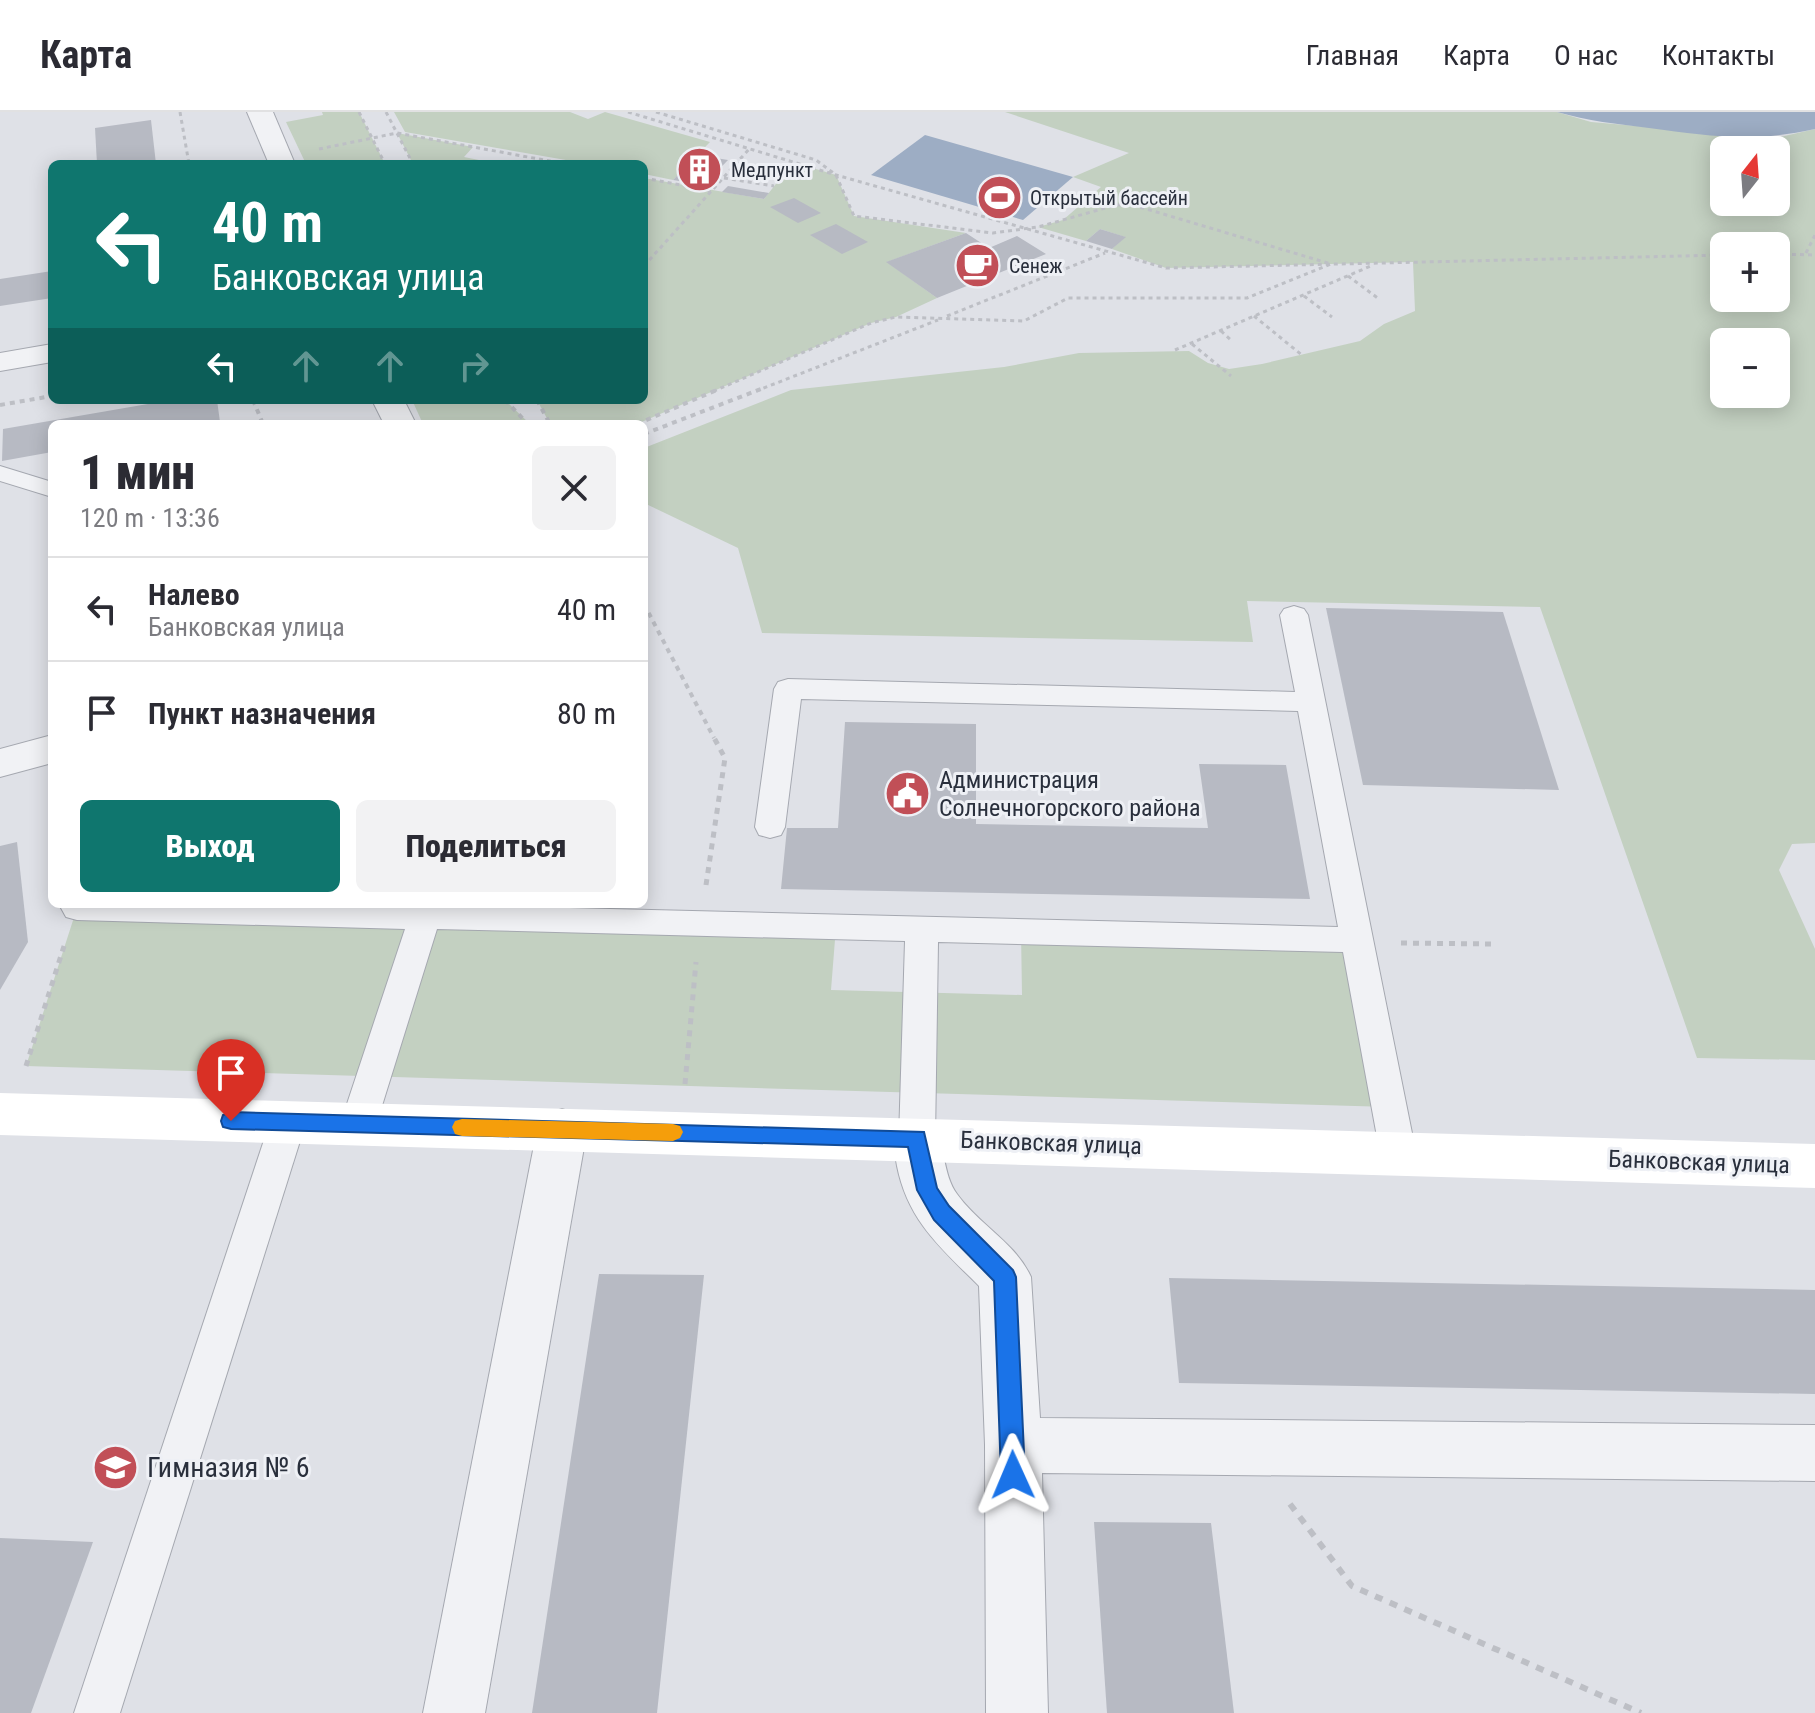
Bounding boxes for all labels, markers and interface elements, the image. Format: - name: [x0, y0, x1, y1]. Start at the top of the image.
- text: Карта: [40, 33, 132, 77]
- text: Главная: [1306, 39, 1399, 72]
- text: Карта: [1443, 39, 1510, 72]
- text: О нас: [1554, 39, 1618, 72]
- text: Контакты: [1662, 39, 1775, 72]
- north arrow: [1710, 136, 1790, 216]
- map controls: [1710, 136, 1790, 408]
- building icon: Медпункт: [676, 146, 724, 194]
- place label: Медпункт: [731, 158, 813, 182]
- sports icon: Открытый бассейн: [975, 174, 1023, 222]
- place label: Открытый бассейн: [1030, 186, 1188, 210]
- text: 40 m: [212, 190, 323, 256]
- icon: left: [80, 192, 184, 296]
- button: +: [1710, 232, 1790, 312]
- cafe icon: Сенеж: [954, 242, 1002, 290]
- place label: Сенеж: [1009, 254, 1063, 278]
- text: Банковская улица: [212, 257, 484, 299]
- button: −: [1710, 328, 1790, 408]
- icon: left: [200, 344, 244, 388]
- icon: ahead: [284, 344, 328, 388]
- icon: ahead: [368, 344, 412, 388]
- icon: right: [452, 344, 496, 388]
- text: 1 мин: [80, 444, 195, 501]
- button: close: [532, 446, 616, 530]
- text: 120 m · 13:36: [80, 503, 220, 533]
- text: Налево: [148, 577, 240, 612]
- icon: left: [80, 587, 124, 631]
- text: 40 m: [557, 592, 616, 627]
- text: Банковская улица: [148, 612, 345, 642]
- icon: arrive: [80, 691, 124, 735]
- text: Пункт назначения: [148, 696, 376, 731]
- text: 80 m: [557, 696, 616, 731]
- place label: Администрация Солнечногорского района: [939, 766, 1200, 822]
- public building icon: Администрация Солнечногорского района: [884, 770, 932, 818]
- button: Выход: [80, 800, 340, 892]
- button: Поделиться: [356, 800, 616, 892]
- pin: [197, 1039, 265, 1121]
- icon: arrive: [209, 1051, 253, 1095]
- street label: Банковская улица: [960, 1126, 1142, 1160]
- street label: Банковская улица: [1608, 1145, 1790, 1179]
- position arrow: [971, 1433, 1055, 1517]
- school or university icon: Гимназия № 6: [92, 1443, 140, 1491]
- place label: Гимназия № 6: [147, 1451, 310, 1484]

